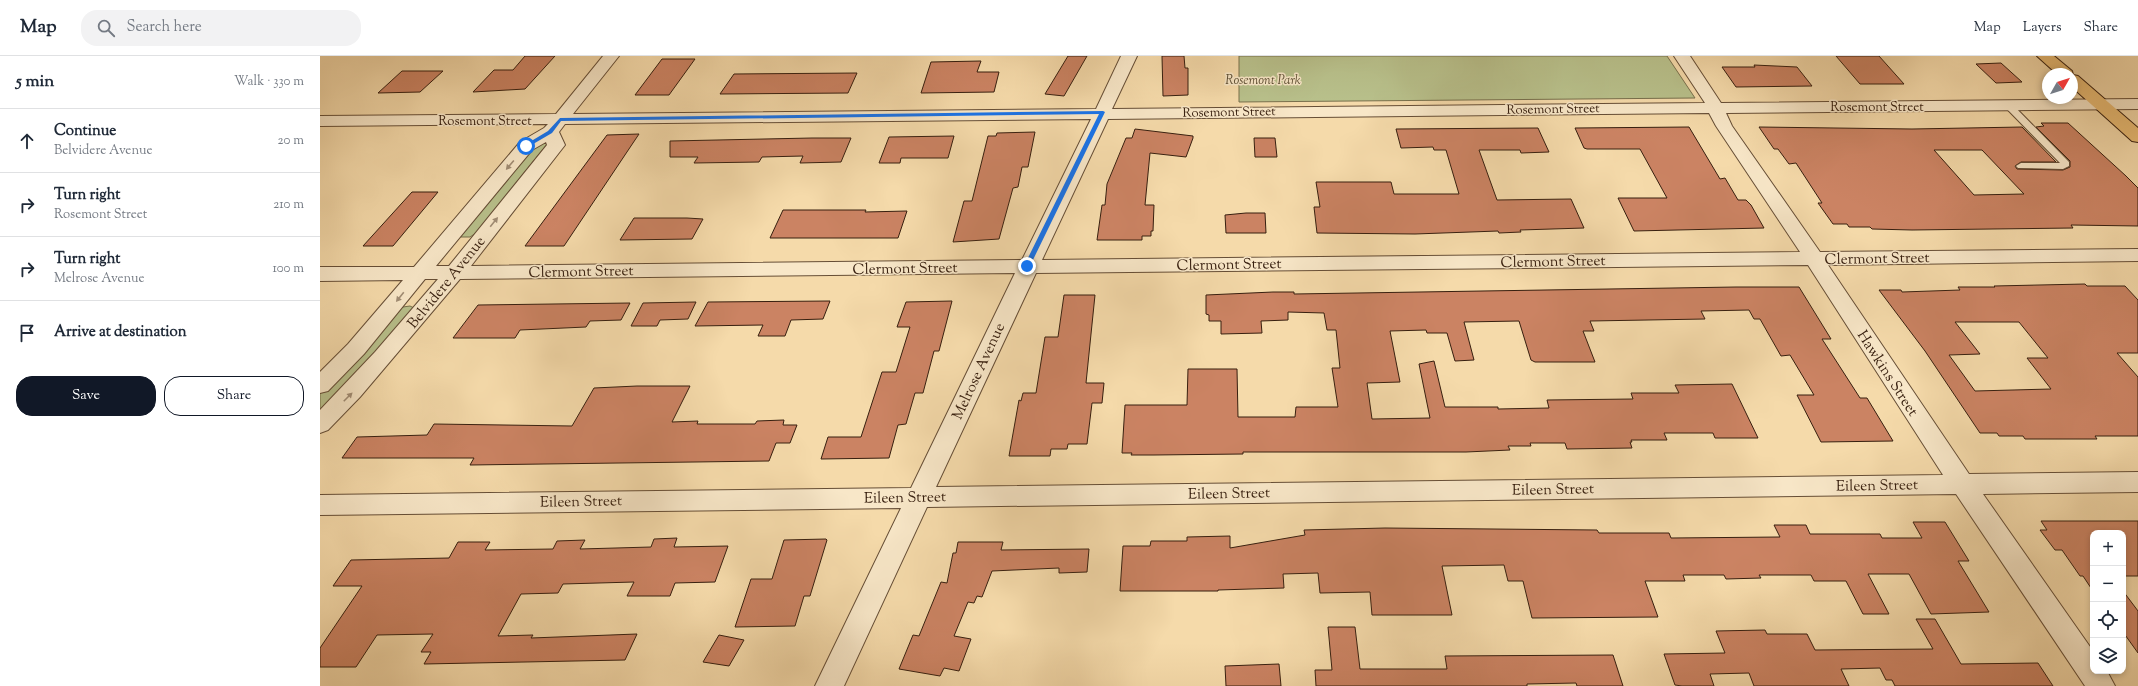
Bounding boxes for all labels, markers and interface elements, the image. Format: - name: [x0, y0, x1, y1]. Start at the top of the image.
- search box: [81, 10, 361, 46]
- text: Map: [20, 14, 57, 41]
- icon: search: [95, 17, 117, 39]
- text: Search here: [127, 17, 202, 38]
- text: Map: [1974, 18, 2001, 38]
- text: Layers: [2023, 18, 2061, 38]
- text: Share: [2083, 18, 2118, 38]
- north arrow: [2042, 68, 2078, 104]
- text: 5 min: [16, 70, 54, 94]
- park label: Rosemont Park: [1225, 72, 1301, 90]
- text: Walk · 330 m: [234, 73, 304, 91]
- street label: Rosemont Street: [1830, 99, 1924, 117]
- street label: Rosemont Street: [1506, 100, 1600, 120]
- street label: Rosemont Street: [1182, 103, 1276, 123]
- street label: Rosemont Street: [438, 113, 532, 131]
- text: Continue: [54, 121, 116, 142]
- icon: ahead: [16, 130, 38, 152]
- text: 20 m: [278, 132, 304, 150]
- route start: [517, 137, 535, 155]
- text: Belvidere Avenue: [54, 142, 153, 160]
- one-way arrow: [505, 160, 514, 171]
- text: Turn right: [54, 185, 120, 206]
- icon: right: [16, 194, 38, 216]
- text: 210 m: [273, 196, 304, 214]
- text: Rosemont Street: [54, 206, 147, 224]
- one-way arrow: [490, 217, 499, 228]
- street label: Belvidere Avenue: [403, 232, 491, 334]
- street label: Clermont Street: [1824, 248, 1930, 271]
- text: Turn right: [54, 249, 120, 270]
- street label: Clermont Street: [1500, 251, 1606, 274]
- street label: Clermont Street: [1176, 254, 1282, 277]
- route end: [1018, 257, 1036, 275]
- icon: right: [16, 258, 38, 280]
- street label: Clermont Street: [852, 258, 958, 281]
- text: 100 m: [272, 260, 304, 278]
- street label: Clermont Street: [528, 261, 634, 284]
- text: Melrose Avenue: [54, 270, 145, 288]
- one-way arrow: [395, 292, 404, 303]
- street label: Melrose Avenue: [948, 320, 1011, 423]
- icon: arrive: [16, 322, 38, 344]
- text: Arrive at destination: [54, 322, 187, 343]
- street label: Hawkins Street: [1851, 327, 1922, 421]
- button: Save: [16, 376, 156, 416]
- button: Share: [164, 376, 304, 416]
- one-way arrow: [343, 392, 353, 402]
- street label: Eileen Street: [1836, 475, 1918, 498]
- street label: Eileen Street: [1512, 479, 1594, 502]
- street label: Eileen Street: [1188, 483, 1270, 506]
- street label: Eileen Street: [864, 487, 946, 510]
- street label: Eileen Street: [540, 491, 622, 514]
- map controls: [2090, 530, 2126, 674]
- button: +: [2090, 530, 2126, 566]
- button: −: [2090, 566, 2126, 602]
- button: locate: [2090, 602, 2126, 638]
- button: layers: [2090, 638, 2126, 674]

